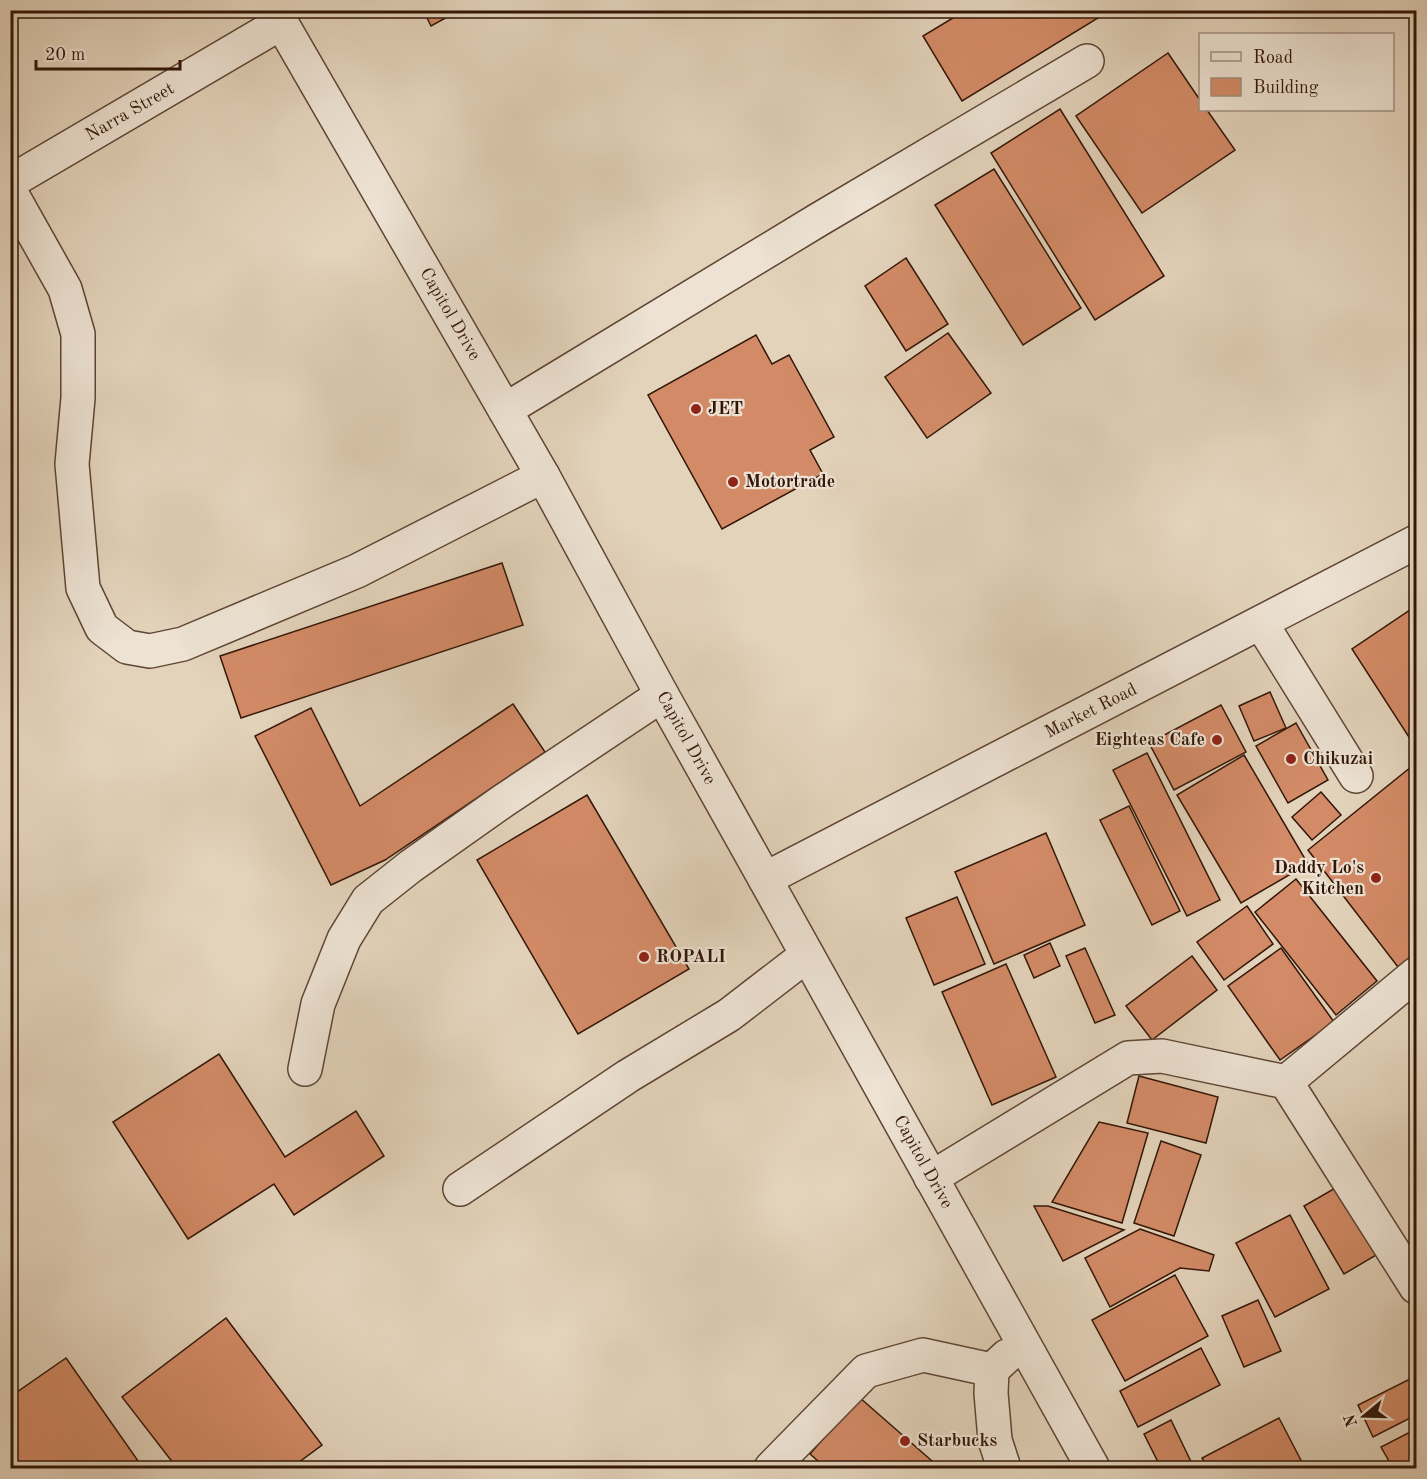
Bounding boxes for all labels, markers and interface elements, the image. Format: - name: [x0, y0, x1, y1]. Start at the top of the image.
- scale bar: [36, 33, 180, 71]
- legend: [1199, 33, 1394, 111]
- text: 20 m: [45, 46, 85, 64]
- text: Road: [1253, 49, 1293, 67]
- street label: Narra Street: [83, 79, 177, 145]
- text: Building: [1253, 79, 1319, 97]
- street label: Capitol Drive: [416, 265, 484, 363]
- place label: JET: [708, 400, 743, 418]
- marker: JET: [689, 402, 703, 416]
- place label: Motortrade: [745, 473, 835, 491]
- marker: Motortrade: [726, 475, 740, 489]
- street label: Market Road: [1042, 680, 1140, 742]
- street label: Capitol Drive: [653, 688, 719, 788]
- place label: Eighteas Cafe: [1094, 731, 1205, 749]
- marker: Eighteas Cafe: [1210, 733, 1224, 747]
- place label: Chikuzai: [1303, 750, 1373, 768]
- marker: Chikuzai: [1284, 752, 1298, 766]
- place label: Daddy Lo's Kitchen: [1274, 859, 1364, 898]
- marker: Daddy Lo's Kitchen: [1369, 871, 1383, 885]
- place label: ROPALI: [656, 948, 726, 966]
- marker: ROPALI: [637, 950, 651, 964]
- street label: Capitol Drive: [890, 1112, 956, 1212]
- north arrow: [1334, 1386, 1394, 1446]
- text: N: [1342, 1411, 1361, 1429]
- place label: Starbucks: [917, 1432, 998, 1450]
- marker: Starbucks: [898, 1434, 912, 1448]

